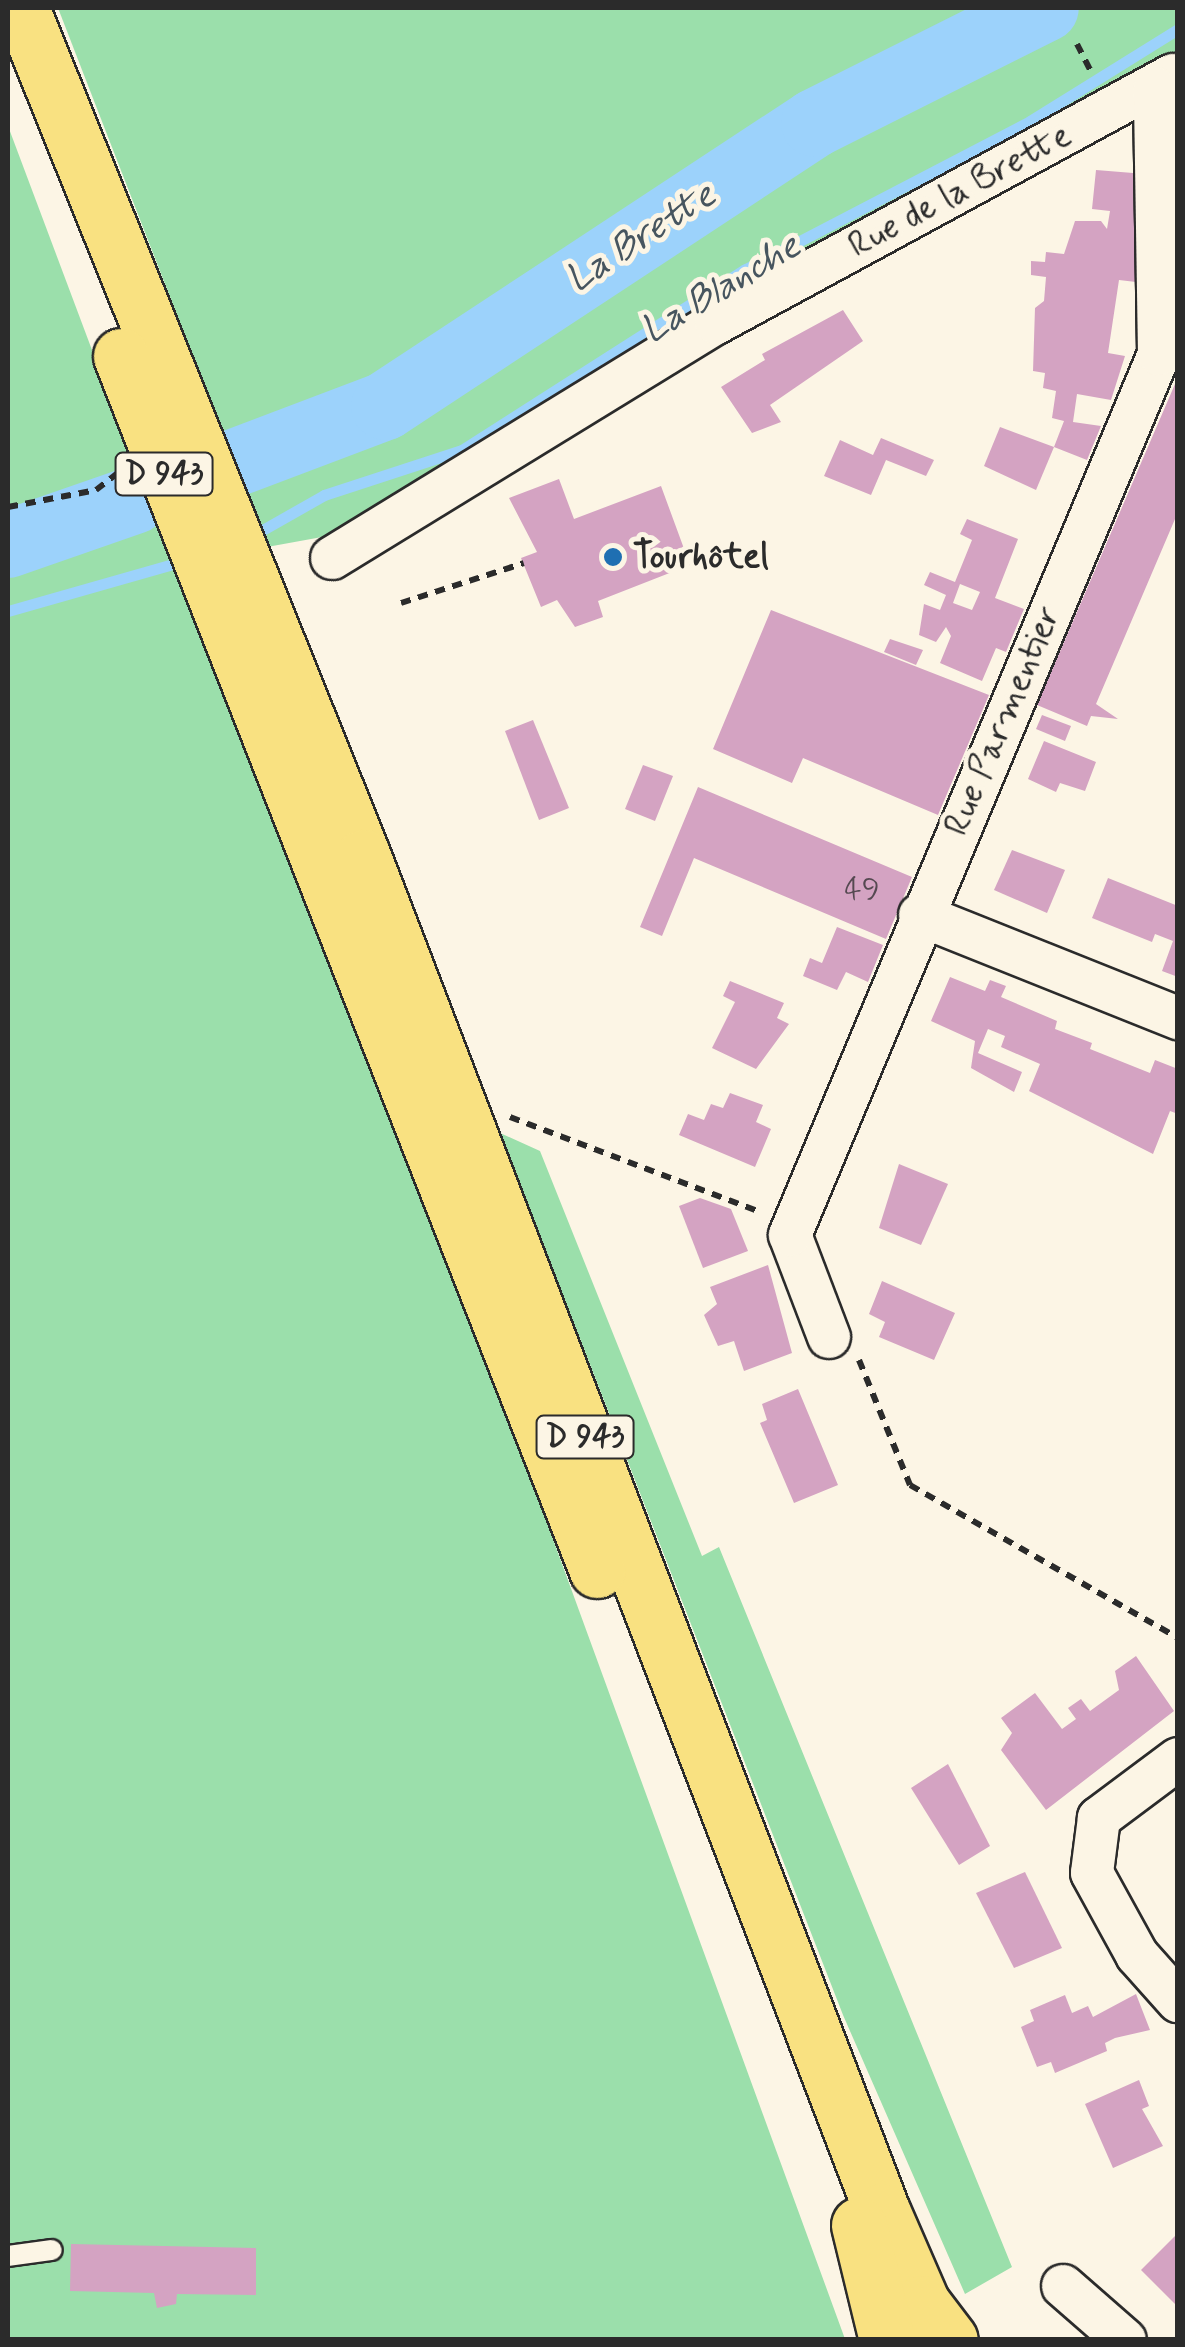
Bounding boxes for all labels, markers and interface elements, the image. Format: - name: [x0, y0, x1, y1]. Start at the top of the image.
- street label: Rue de la Brette: [843, 115, 1077, 267]
- water label: La Brette: [559, 174, 723, 302]
- water label: La Blanche: [627, 220, 815, 358]
- road number: D 943: [114, 447, 214, 501]
- place label: Tourhôtel: [633, 536, 769, 578]
- marker: Tourhôtel: [602, 546, 624, 568]
- street label: Rue Parmentier: [937, 603, 1069, 839]
- house number: 49: [844, 872, 880, 908]
- road number: D 943: [535, 1410, 635, 1464]

